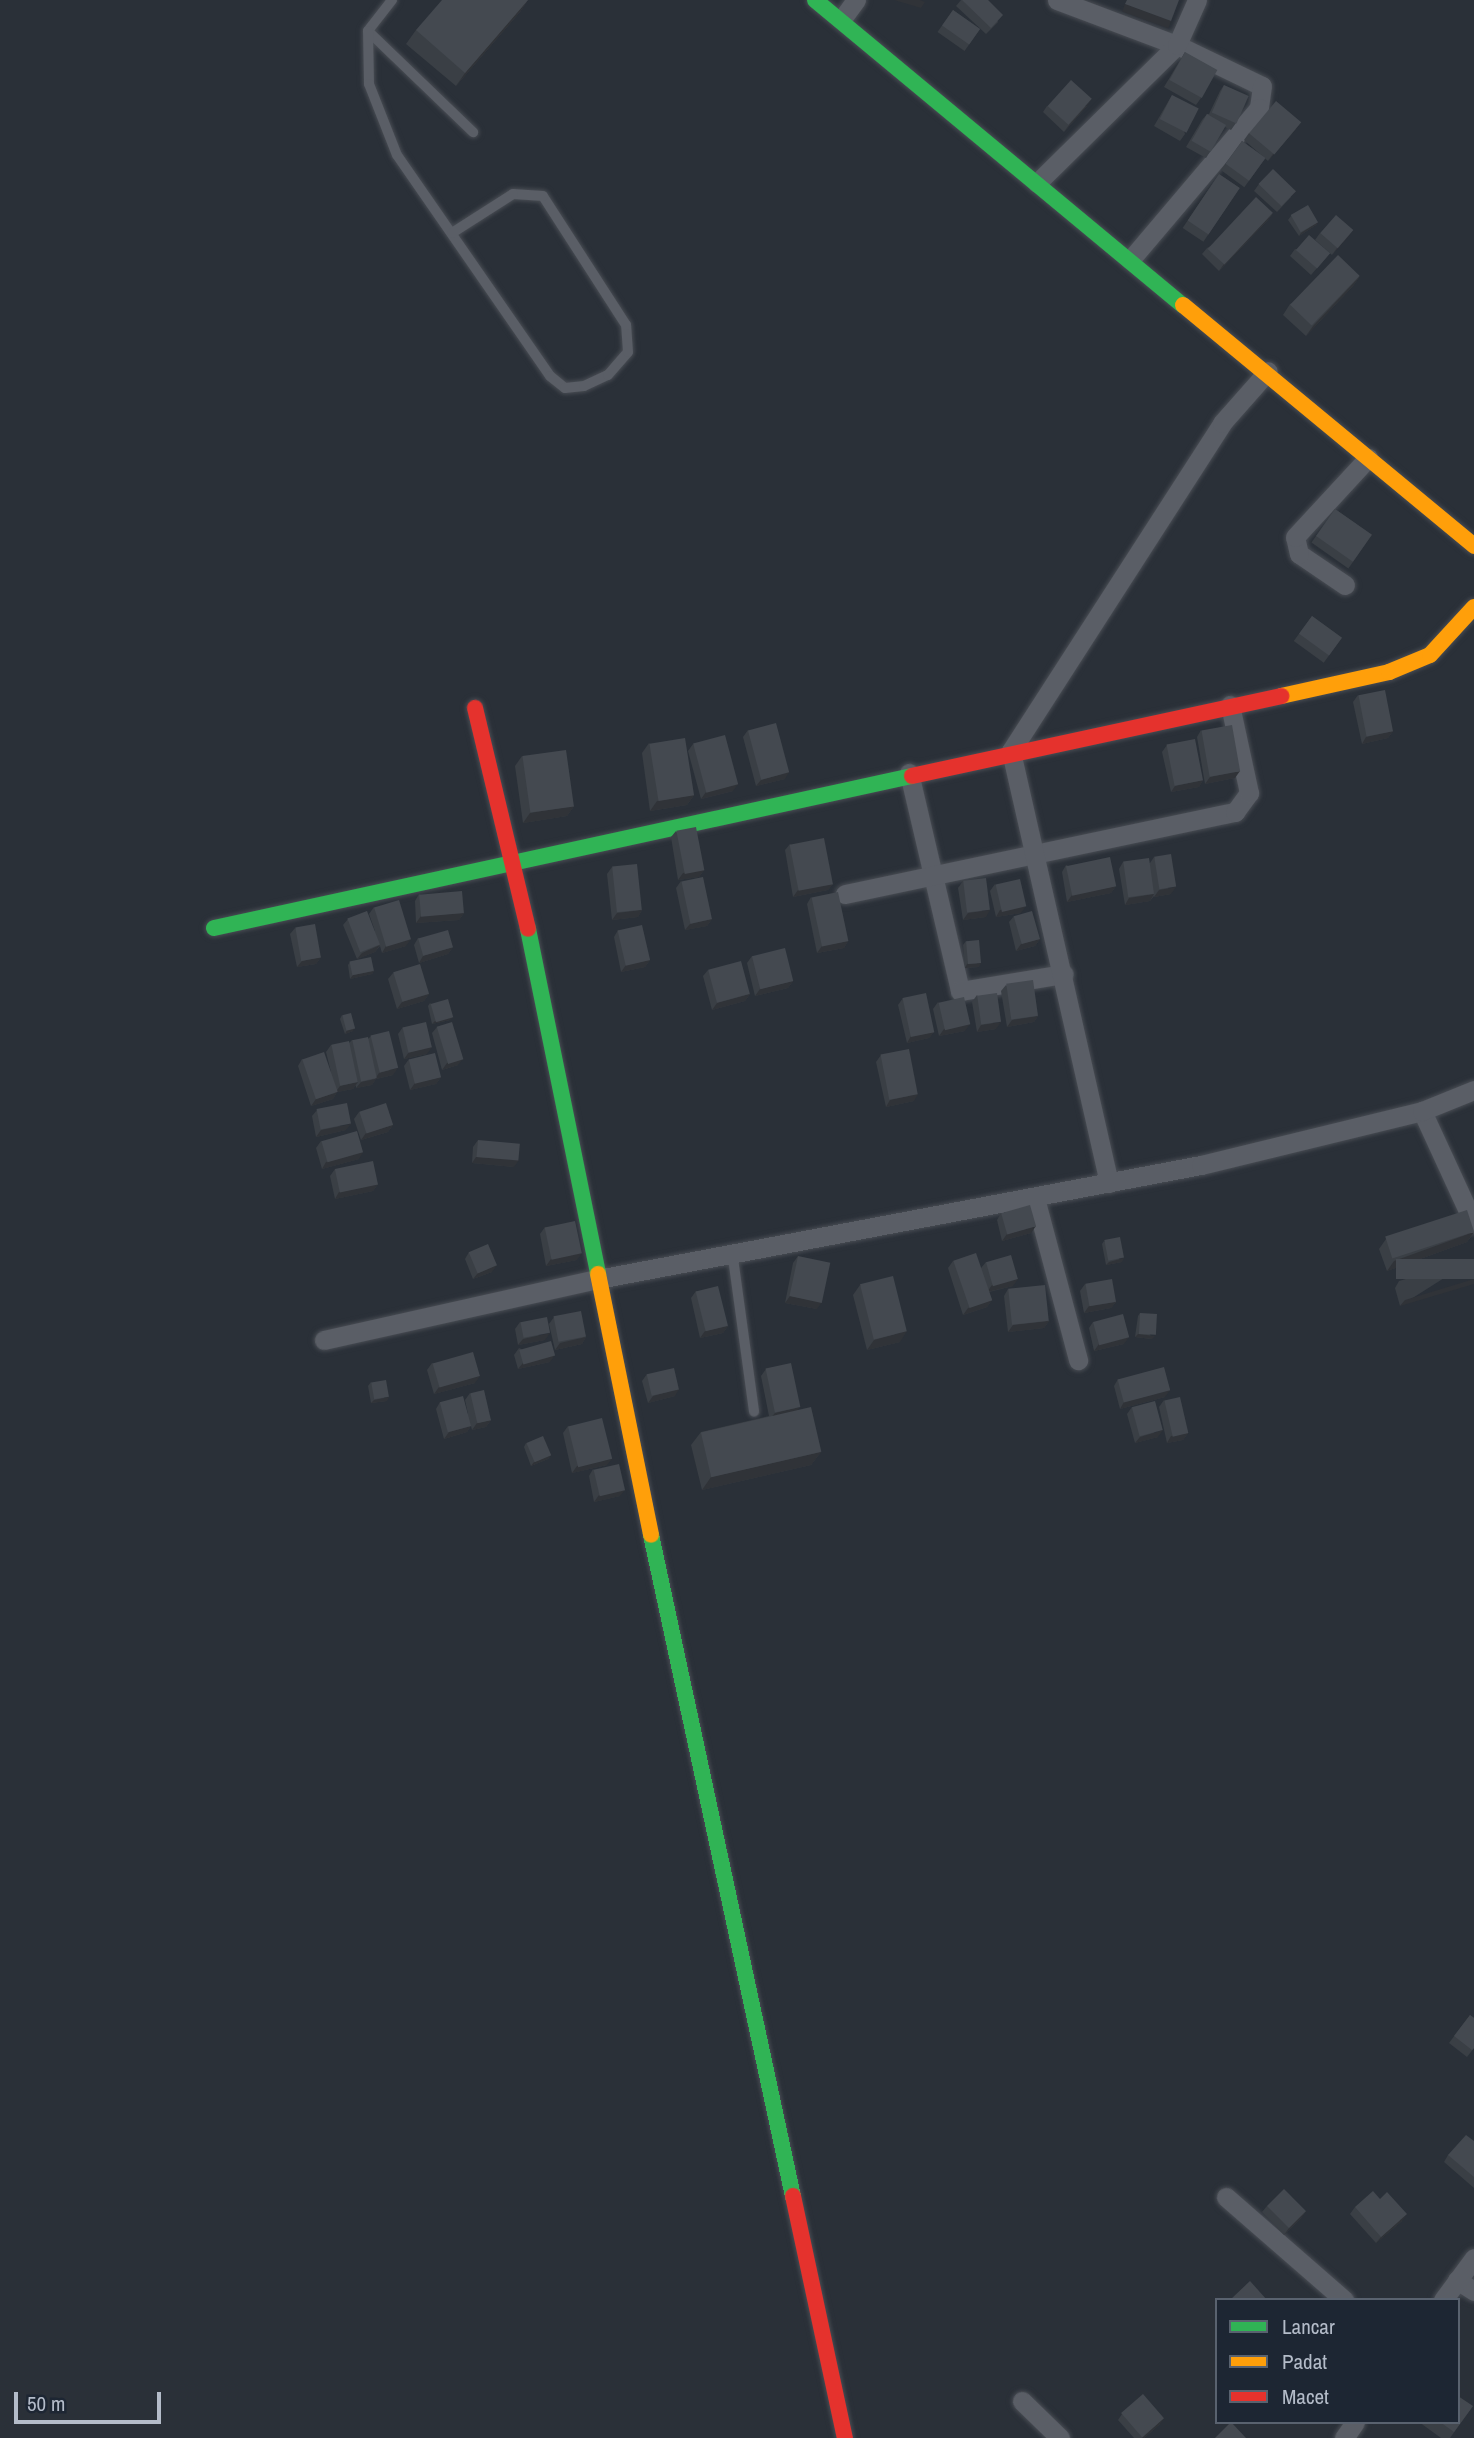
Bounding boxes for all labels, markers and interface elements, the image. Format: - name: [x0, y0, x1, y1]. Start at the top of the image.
- legend: [1215, 2298, 1460, 2424]
- text: Lancar: [1282, 2312, 1335, 2341]
- text: Padat: [1282, 2347, 1327, 2376]
- scale bar: [18, 2378, 164, 2422]
- text: Macet: [1282, 2382, 1329, 2411]
- text: 50 m: [27, 2389, 65, 2418]

